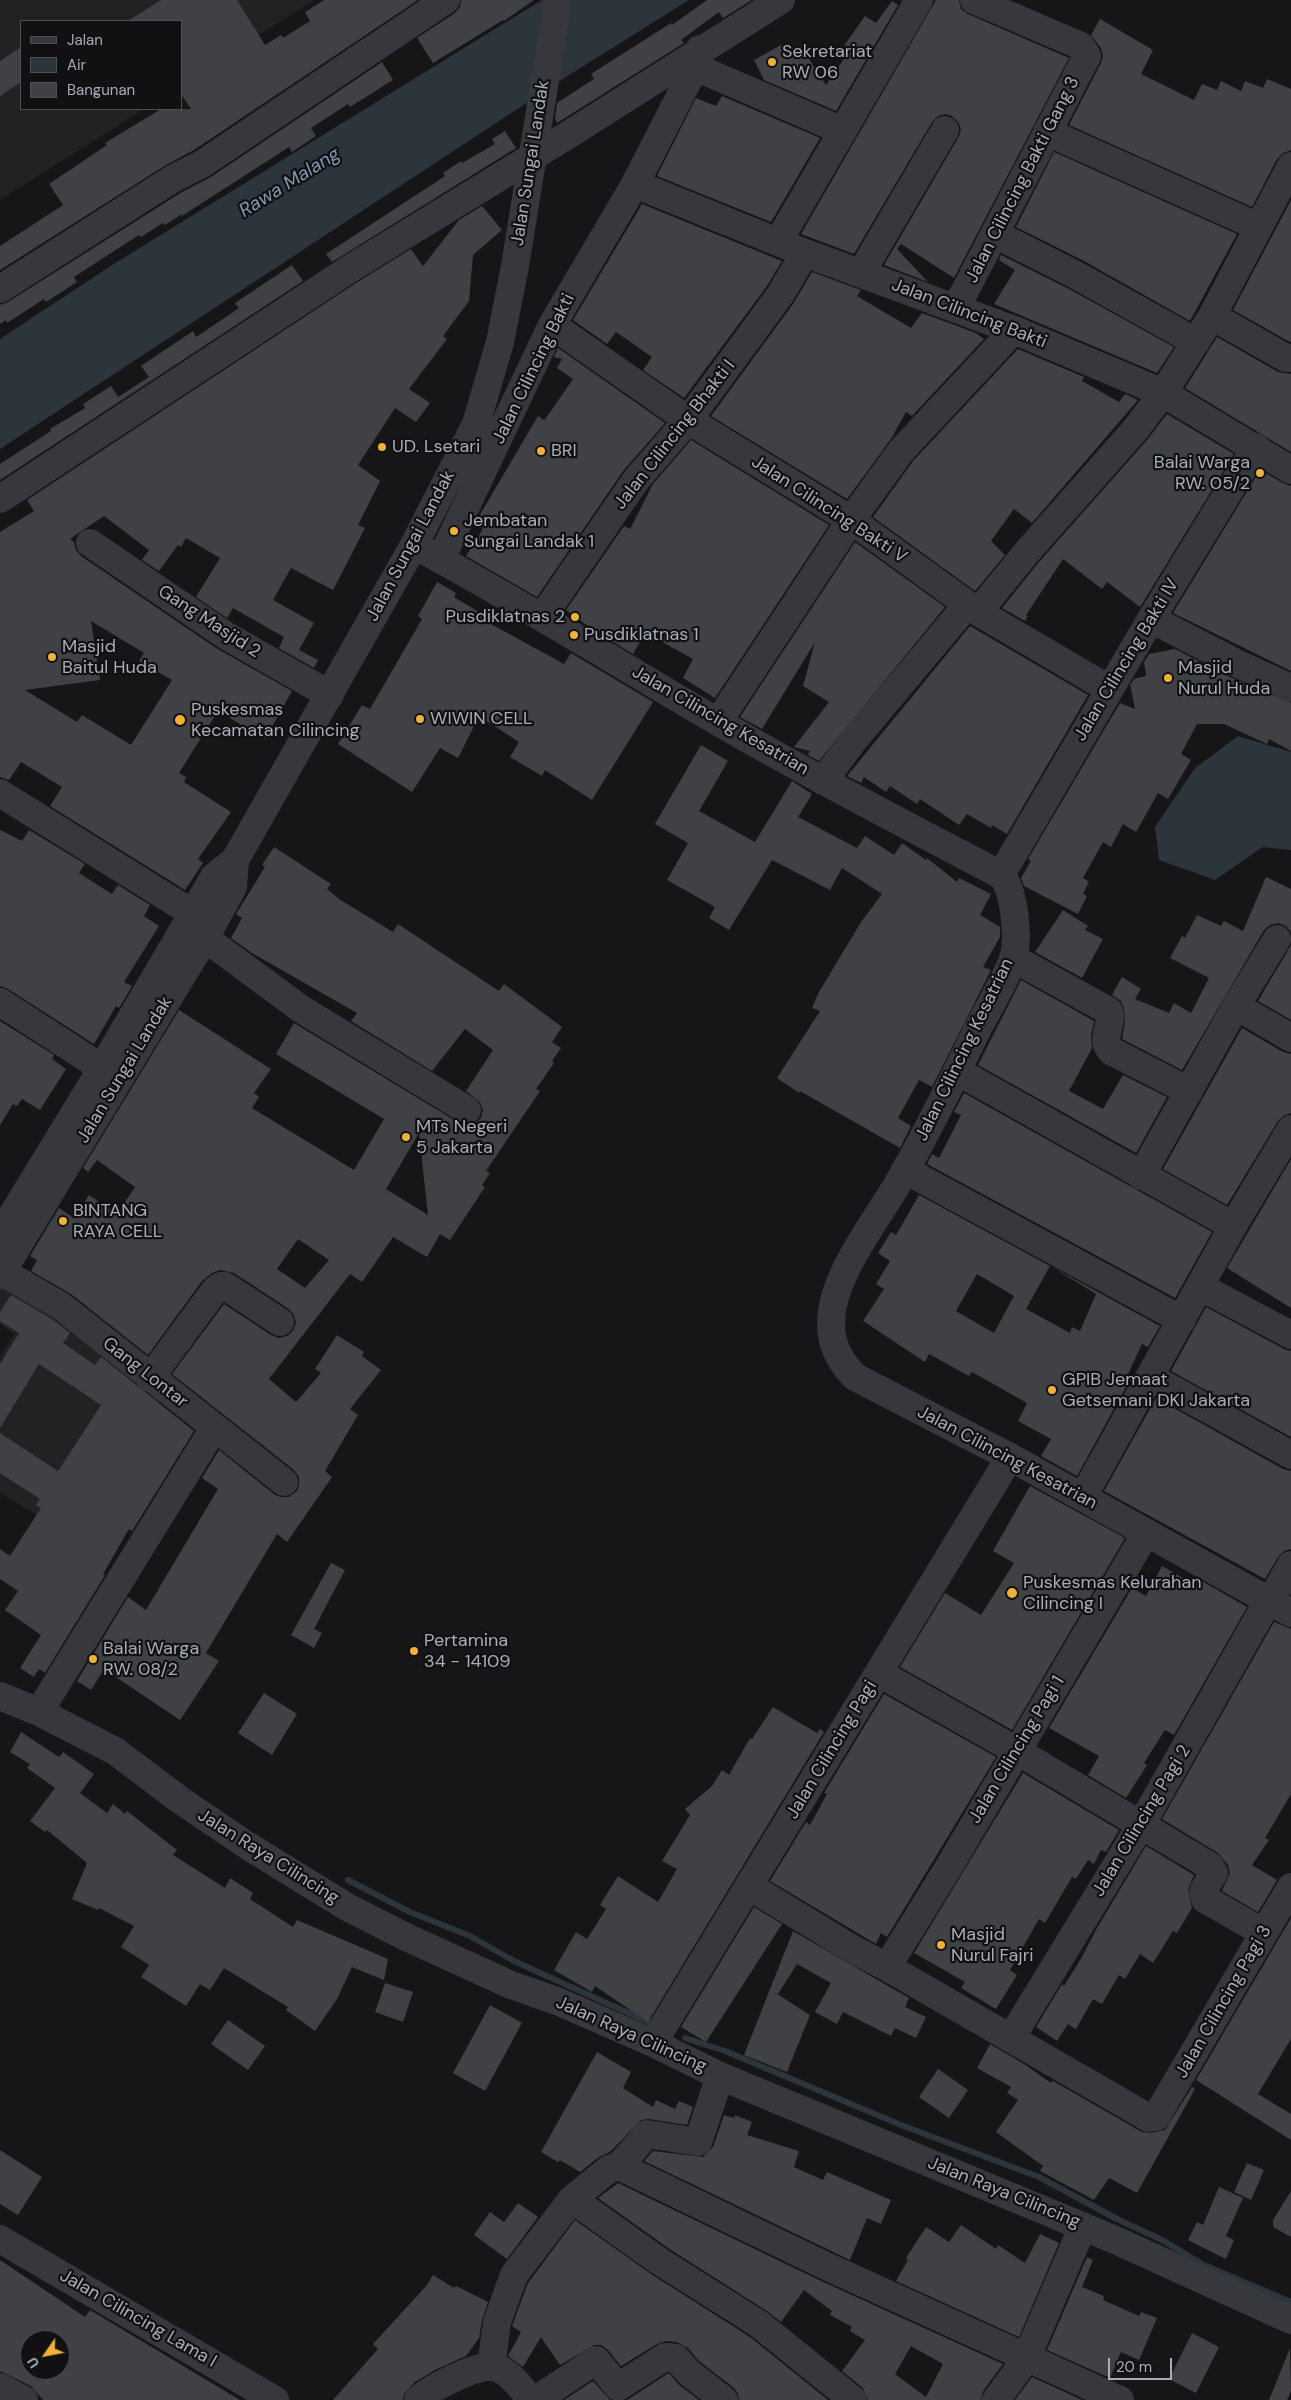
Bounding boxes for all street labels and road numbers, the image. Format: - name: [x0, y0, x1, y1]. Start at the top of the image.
- street label: Jalan Cilincing Bakti Gang 3: [962, 73, 1084, 287]
- street label: Jalan Sungai Landak: [507, 79, 555, 247]
- street label: Jalan Cilincing Bakti: [888, 274, 1050, 354]
- street label: Jalan Cilincing Bakti: [488, 290, 580, 448]
- street label: Jalan Cilincing Bhakti I: [610, 356, 740, 514]
- street label: Jalan Cilincing Bakti V: [747, 452, 911, 568]
- street label: Jalan Sungai Landak: [362, 467, 460, 625]
- street label: Jalan Cilincing Bakti IV: [1070, 575, 1184, 745]
- street label: Gang Masjid 2: [154, 581, 264, 663]
- street label: Jalan Cilincing Kesatrian: [628, 662, 812, 780]
- street label: Jalan Cilincing Kesatrian: [911, 955, 1019, 1145]
- street label: Jalan Sungai Landak: [73, 993, 177, 1147]
- street label: Gang Lontar: [98, 1333, 192, 1413]
- street label: Jalan Cilincing Kesatrian: [914, 1401, 1100, 1515]
- street label: Jalan Cilincing Pagi 1: [964, 1672, 1070, 1828]
- street label: Jalan Cilincing Pagi: [782, 1677, 882, 1823]
- street label: Jalan Cilincing Pagi 2: [1088, 1741, 1196, 1901]
- street label: Jalan Raya Cilincing: [193, 1805, 343, 1909]
- street label: Jalan Cilincing Pagi 3: [1171, 1922, 1277, 2082]
- street label: Jalan Raya Cilincing: [552, 1992, 710, 2078]
- street label: Jalan Raya Cilincing: [925, 2153, 1083, 2233]
- street label: Jalan Cilincing Lama I: [56, 2265, 220, 2373]

